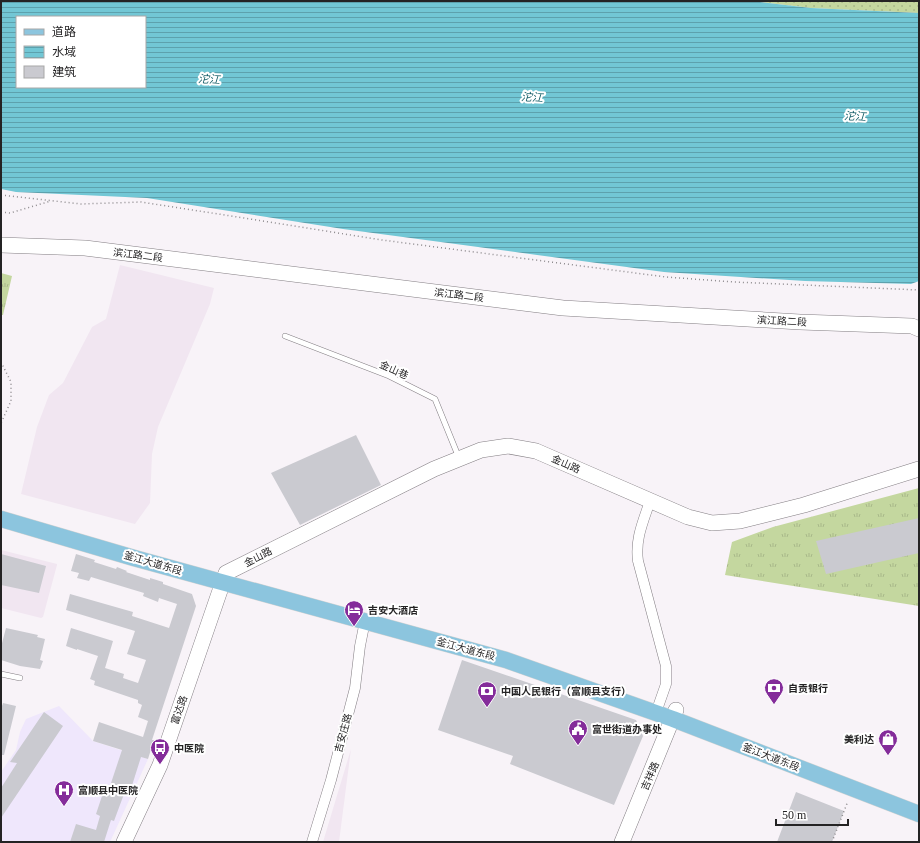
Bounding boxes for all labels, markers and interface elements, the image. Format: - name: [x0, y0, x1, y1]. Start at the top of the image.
- legend: [16, 16, 146, 88]
- text: 道路: [52, 25, 76, 39]
- text: 水域: [52, 45, 76, 59]
- text: 建筑: [52, 65, 76, 79]
- water label: 沱江: [198, 72, 221, 86]
- water label: 沱江: [521, 90, 544, 104]
- water label: 沱江: [844, 109, 867, 123]
- street label: 滨江路二段: [113, 246, 163, 264]
- street label: 滨江路二段: [434, 286, 484, 304]
- street label: 滨江路二段: [757, 314, 807, 328]
- street label: 金山巷: [378, 359, 410, 381]
- street label: 金山路: [550, 453, 582, 475]
- street label: 金山路: [242, 545, 274, 569]
- street label: 釜江大道东段: [123, 549, 183, 577]
- hotel icon: 吉安大酒店: [343, 599, 365, 627]
- place label: 吉安大酒店: [368, 605, 418, 616]
- street label: 釜江大道东段: [436, 636, 496, 662]
- bank icon: 自贡银行: [763, 677, 785, 705]
- bank icon: 中国人民银行（富顺县支行）: [476, 680, 498, 708]
- place label: 自贡银行: [788, 683, 828, 694]
- place label: 中国人民银行（富顺县支行）: [501, 686, 631, 697]
- street label: 富达路: [169, 694, 189, 726]
- street label: 吉安庄路: [333, 712, 353, 754]
- public building icon: 富世街道办事处: [567, 718, 589, 746]
- place label: 富世街道办事处: [592, 724, 662, 735]
- shop icon: 美利达: [877, 728, 899, 756]
- place label: 美利达: [844, 734, 874, 745]
- bus stop icon: 中医院: [149, 737, 171, 765]
- street label: 釜江大道东段: [741, 741, 801, 773]
- place label: 中医院: [174, 743, 204, 754]
- street label: 吉祥路: [639, 760, 661, 792]
- hospital icon: 富顺县中医院: [53, 779, 75, 807]
- place label: 富顺县中医院: [78, 785, 138, 796]
- scale bar: [776, 801, 848, 827]
- text: 50 m: [782, 808, 807, 822]

